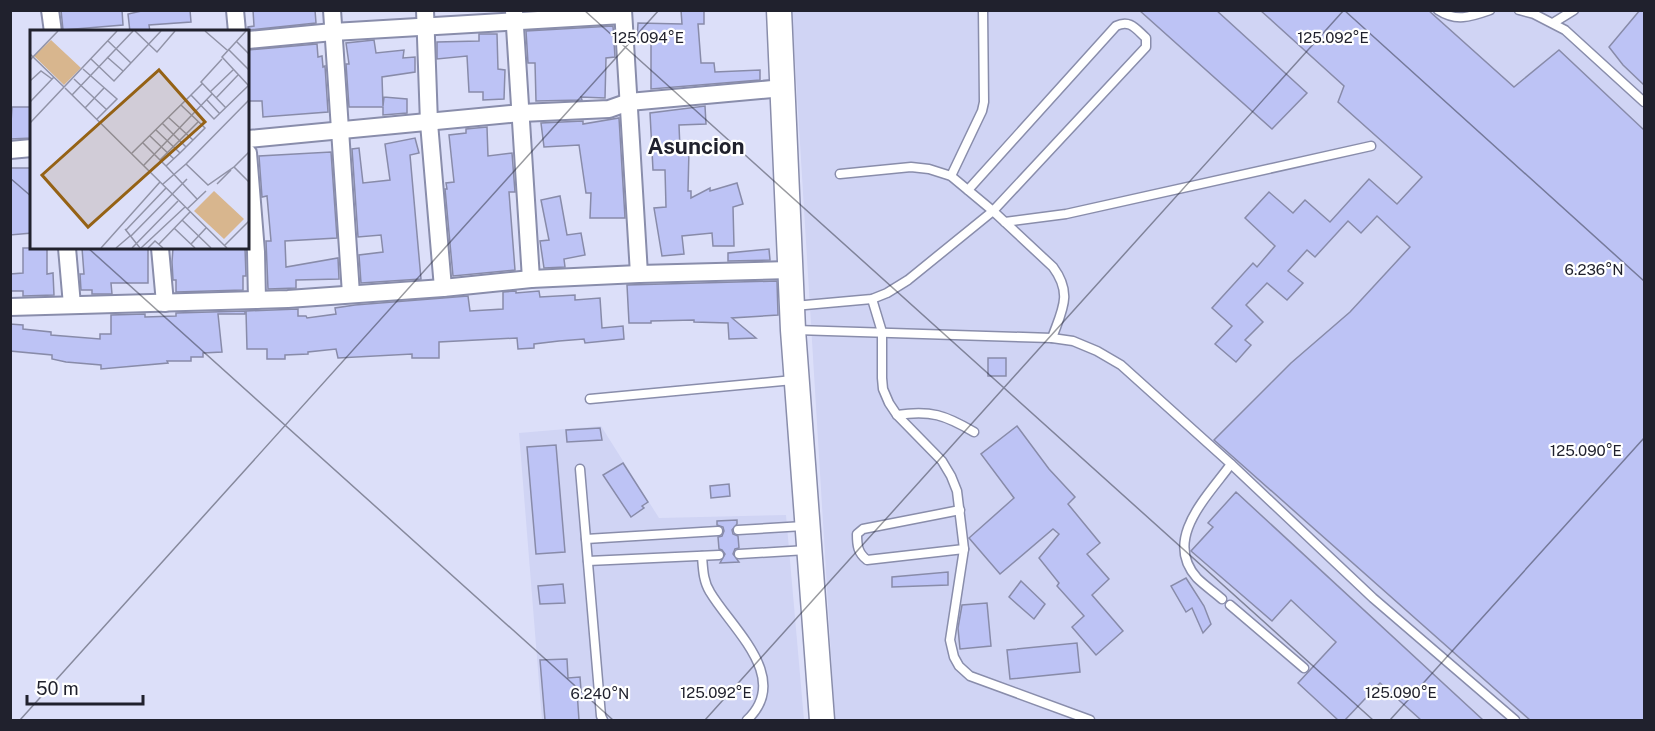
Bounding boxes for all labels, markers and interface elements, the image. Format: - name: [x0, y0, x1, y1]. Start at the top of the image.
- text: 125.094°E: [612, 29, 684, 46]
- text: 125.092°E: [1297, 29, 1369, 46]
- inset map: [30, 30, 249, 249]
- district label: Asuncion: [648, 133, 745, 159]
- text: 6.236°N: [1565, 261, 1623, 278]
- text: 125.090°E: [1550, 442, 1622, 459]
- scale bar: [27, 668, 142, 706]
- text: 50 m: [36, 678, 79, 699]
- text: 125.092°E: [680, 684, 752, 701]
- text: 125.090°E: [1365, 684, 1437, 701]
- text: 6.240°N: [571, 685, 629, 702]

